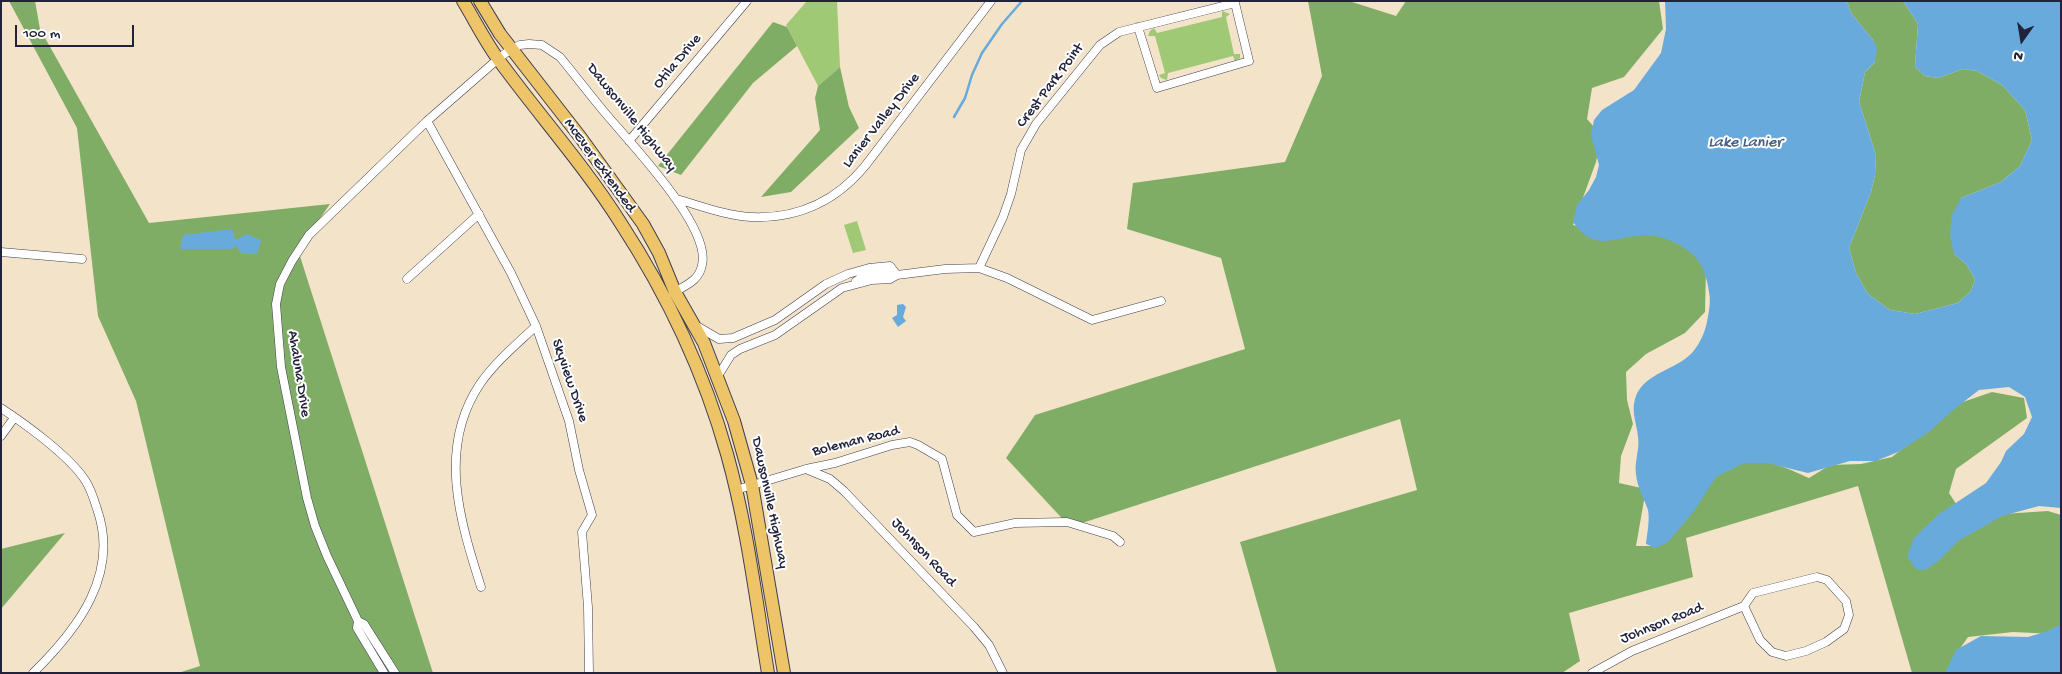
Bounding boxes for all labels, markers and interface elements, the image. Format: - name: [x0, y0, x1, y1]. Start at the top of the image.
- scale bar: [18, 15, 136, 47]
- north arrow: [1997, 15, 2047, 65]
- text: 100 m: [23, 25, 60, 43]
- street label: Otila Drive: [650, 31, 706, 93]
- street label: Crest Park Point: [1013, 40, 1089, 132]
- text: N: [2012, 46, 2025, 64]
- street label: Dawsonville Highway: [582, 60, 680, 176]
- street label: Lanier Valley Drive: [839, 70, 925, 172]
- street label: McEver Extended: [559, 116, 639, 216]
- water label: Lake Lanier: [1708, 134, 1782, 154]
- street label: Ahaluna Drive: [282, 329, 314, 419]
- street label: Skyview Drive: [546, 337, 592, 425]
- street label: Boleman Road: [811, 423, 901, 461]
- street label: Dawsonville Highway: [746, 436, 792, 570]
- street label: Johnson Road: [887, 515, 959, 591]
- street label: Johnson Road: [1618, 599, 1706, 649]

